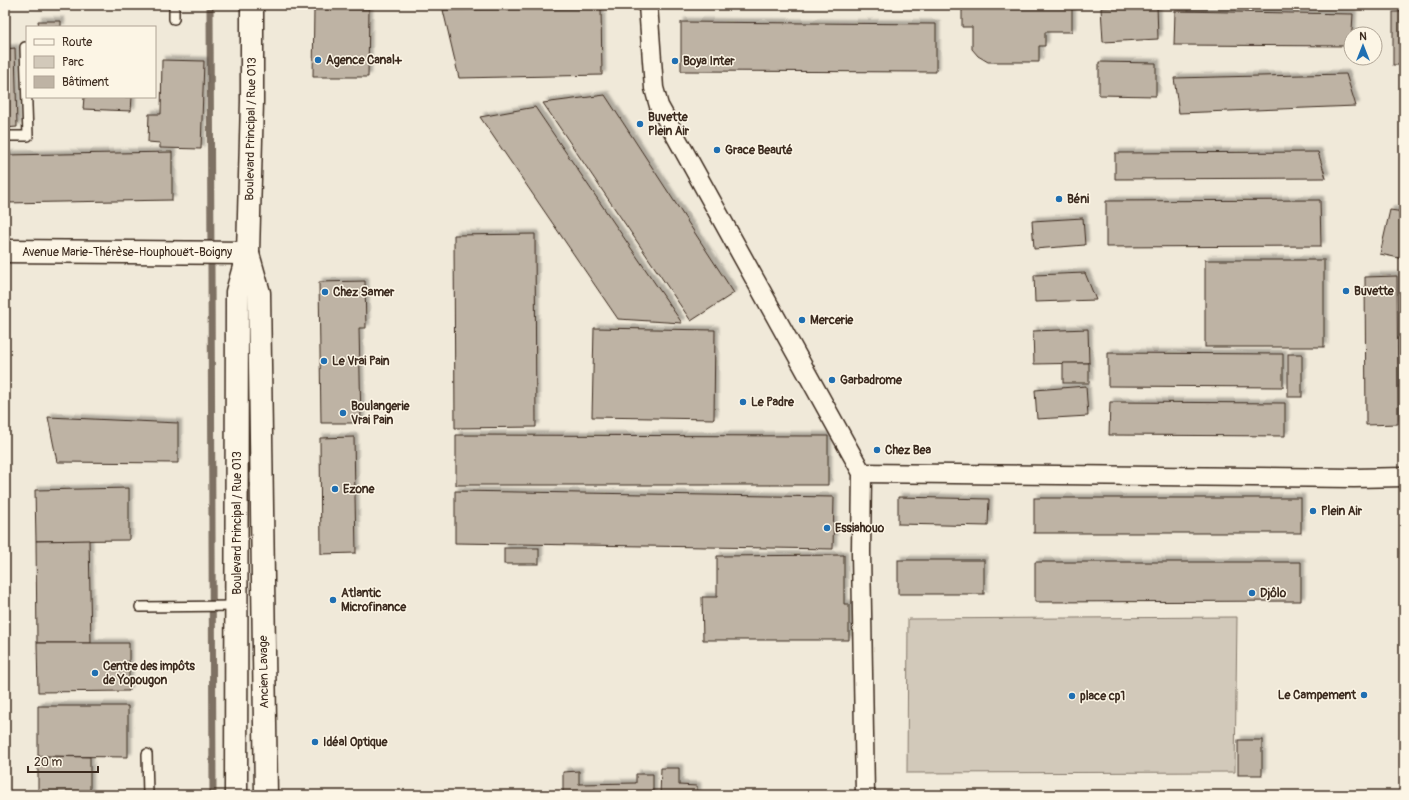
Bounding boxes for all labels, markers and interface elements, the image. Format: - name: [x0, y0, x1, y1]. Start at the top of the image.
- legend: [26, 26, 156, 98]
- north arrow: [1343, 26, 1383, 66]
- text: N: [1359, 30, 1367, 43]
- text: Route: [62, 35, 92, 50]
- place label: Agence Canal+: [326, 53, 403, 68]
- place label: Boya Inter: [683, 54, 735, 69]
- text: Parc: [62, 55, 84, 70]
- marker: Agence Canal+: [313, 55, 323, 65]
- marker: Boya Inter: [670, 56, 680, 66]
- street label: Boulevard Principal / Rue O13: [242, 57, 260, 201]
- text: Bâtiment: [62, 75, 109, 90]
- place label: Buvette Plein Air: [648, 110, 690, 139]
- marker: Buvette Plein Air: [635, 119, 645, 129]
- place label: Grace Beauté: [725, 143, 793, 158]
- marker: Grace Beauté: [712, 145, 722, 155]
- place label: Béni: [1067, 192, 1089, 207]
- marker: Béni: [1054, 194, 1064, 204]
- street label: Avenue Marie-Thérèse-Houphouët-Boigny: [22, 245, 232, 260]
- place label: Buvette: [1354, 284, 1395, 299]
- place label: Chez Samer: [333, 285, 395, 300]
- marker: Buvette: [1341, 286, 1351, 296]
- marker: Chez Samer: [320, 287, 330, 297]
- place label: Mercerie: [810, 313, 854, 328]
- marker: Mercerie: [797, 315, 807, 325]
- place label: Le Vrai Pain: [332, 354, 390, 369]
- marker: Le Vrai Pain: [319, 356, 329, 366]
- place label: Garbadrome: [840, 373, 903, 388]
- marker: Garbadrome: [827, 375, 837, 385]
- place label: Le Padre: [751, 395, 795, 410]
- marker: Le Padre: [738, 397, 748, 407]
- place label: Boulangerie Vrai Pain: [351, 399, 411, 428]
- marker: Boulangerie Vrai Pain: [338, 408, 348, 418]
- place label: Chez Bea: [885, 443, 932, 458]
- marker: Chez Bea: [872, 445, 882, 455]
- street label: Boulevard Principal / Rue O13: [230, 451, 245, 595]
- place label: Ezone: [343, 482, 376, 497]
- marker: Ezone: [330, 484, 340, 494]
- place label: Plein Air: [1321, 504, 1363, 519]
- marker: Plein Air: [1308, 506, 1318, 516]
- place label: Essiahouo: [835, 521, 885, 536]
- marker: Essiahouo: [822, 523, 832, 533]
- place label: Atlantic Microfinance: [341, 586, 407, 615]
- place label: Djôlo: [1260, 586, 1287, 601]
- marker: Djôlo: [1247, 588, 1257, 598]
- marker: Atlantic Microfinance: [328, 595, 338, 605]
- street label: Ancien Lavage: [256, 635, 272, 709]
- place label: Centre des impôts de Yopougon: [103, 659, 196, 688]
- marker: Centre des impôts de Yopougon: [90, 668, 100, 678]
- place label: Le Campement: [1278, 688, 1357, 703]
- place label: place cp1: [1080, 689, 1125, 704]
- marker: Le Campement: [1359, 690, 1369, 700]
- marker: place cp1: [1067, 691, 1077, 701]
- place label: Idéal Optique: [323, 735, 389, 750]
- marker: Idéal Optique: [310, 737, 320, 747]
- scale bar: [28, 748, 98, 774]
- text: 20 m: [34, 755, 63, 770]

